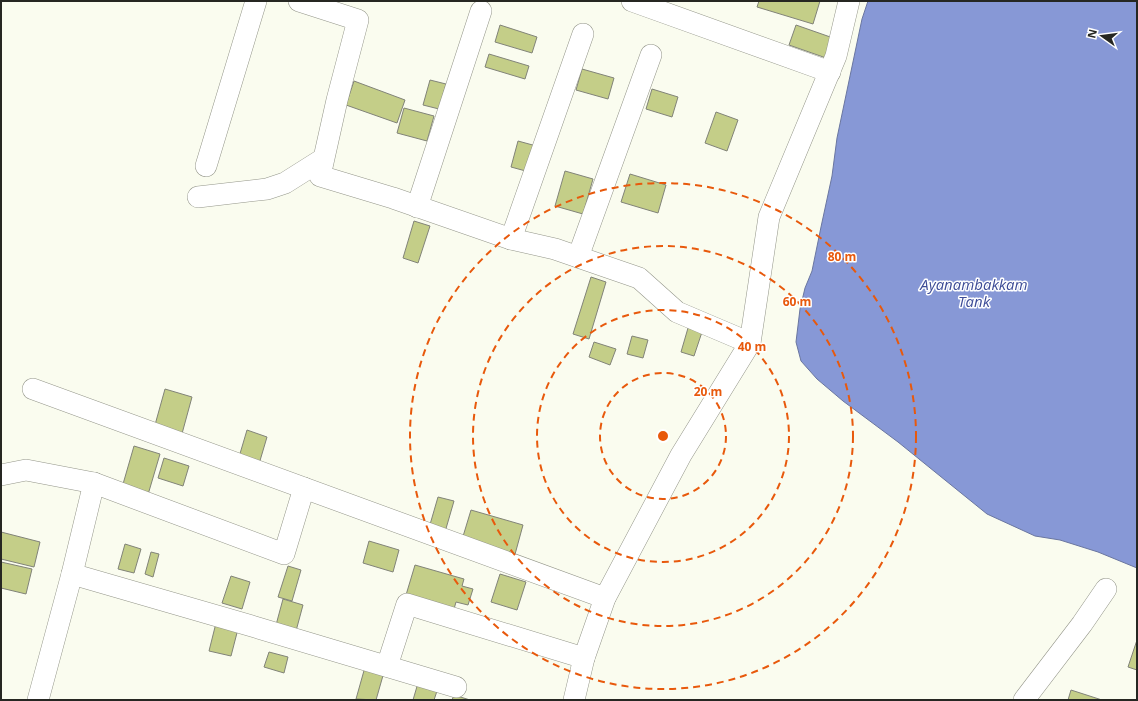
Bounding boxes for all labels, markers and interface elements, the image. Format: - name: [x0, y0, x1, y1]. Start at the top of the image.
- north arrow: [1082, 16, 1122, 56]
- text: N: [1083, 27, 1100, 40]
- text: 80 m: [828, 248, 856, 265]
- water label: Ayanambakkam Tank: [919, 274, 1028, 311]
- text: 60 m: [783, 293, 811, 310]
- text: 40 m: [738, 338, 766, 355]
- text: 20 m: [694, 383, 722, 400]
- centre of rings: [656, 429, 670, 443]

